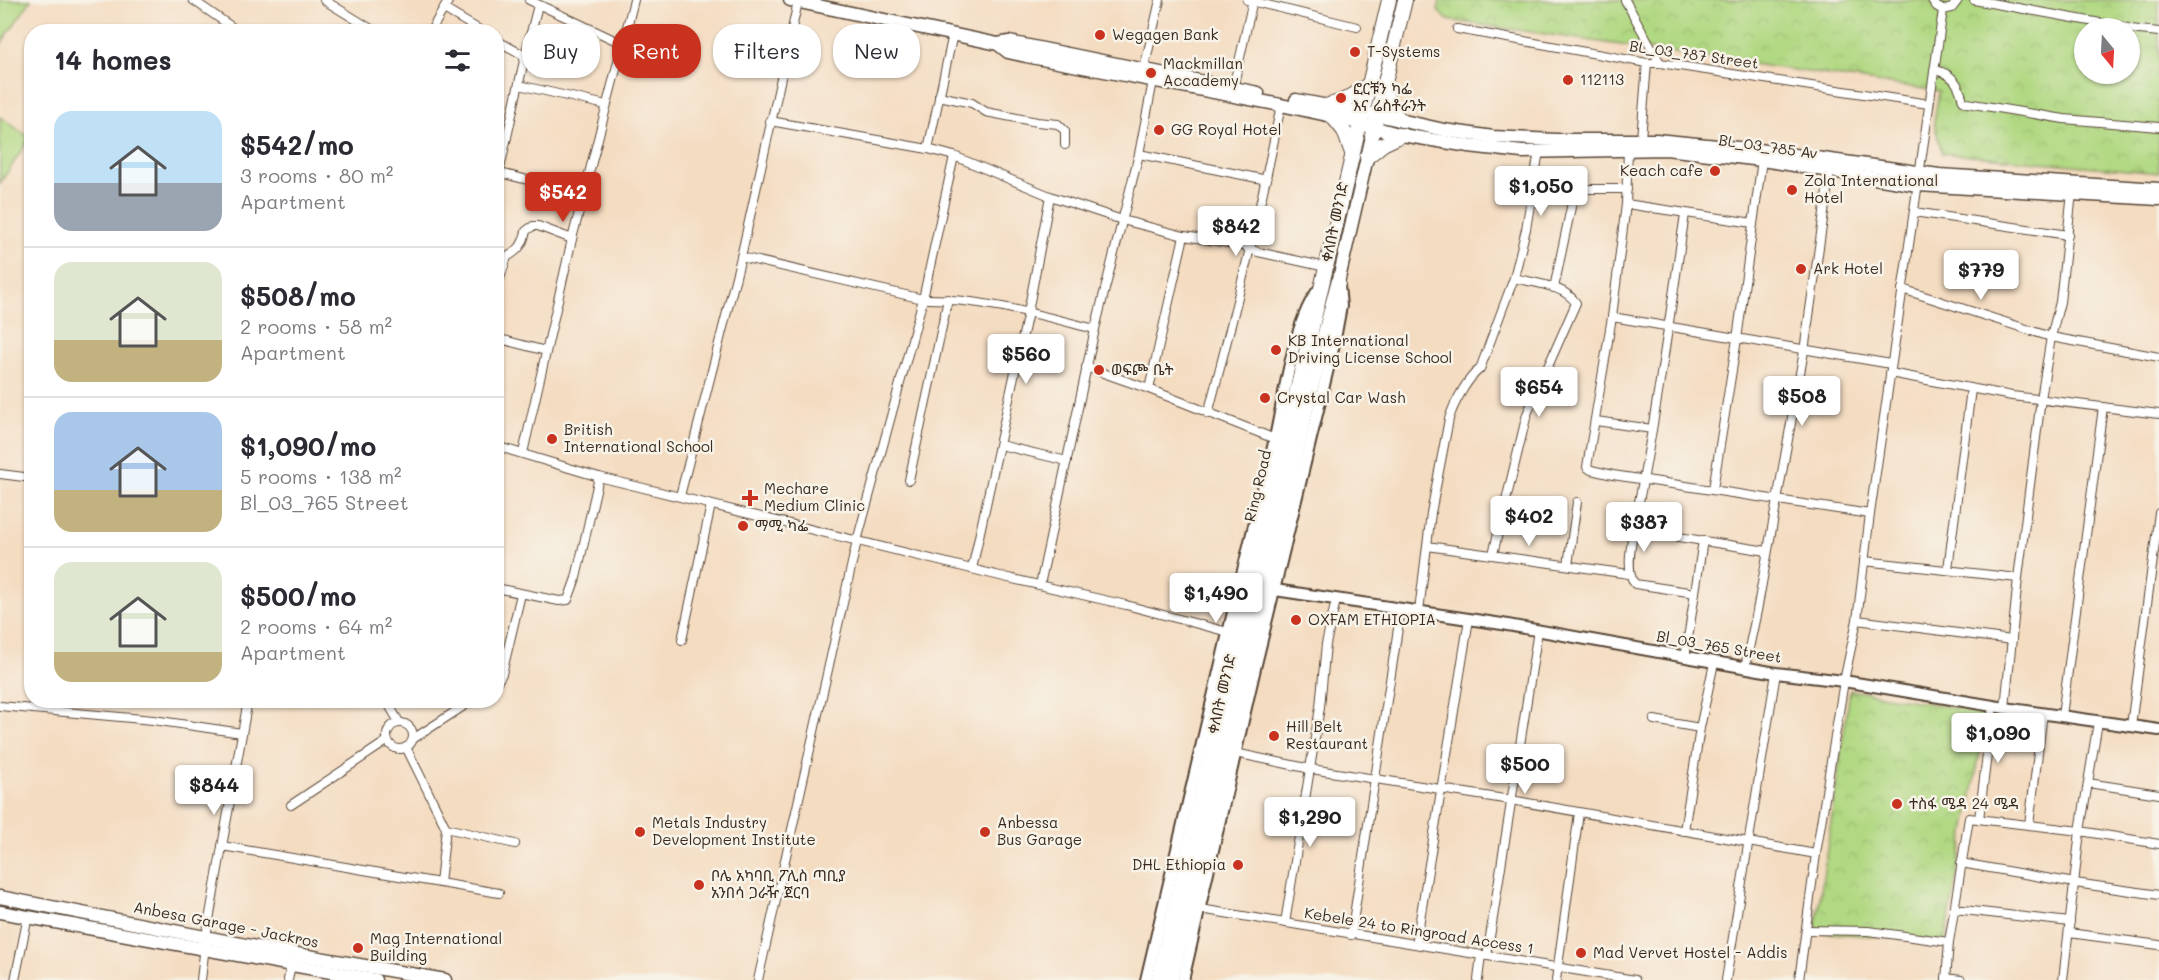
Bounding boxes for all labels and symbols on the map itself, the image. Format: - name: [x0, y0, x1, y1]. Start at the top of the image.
- north arrow: [2074, 18, 2140, 84]
- place label: Wegagen Bank: [1112, 24, 1219, 44]
- marker: Wegagen Bank: [1093, 28, 1107, 42]
- street label: BL_03_787 Street: [1628, 35, 1760, 73]
- place label: T-Systems: [1367, 41, 1440, 61]
- marker: T-Systems: [1348, 45, 1362, 59]
- place label: Mackmillan Accademy: [1163, 53, 1243, 90]
- marker: Mackmillan Accademy: [1144, 66, 1158, 80]
- place label: 112113: [1580, 69, 1624, 89]
- marker: 112113: [1561, 73, 1575, 87]
- place label: ፎርቹን ካፌ እና ሬስቶራንት: [1353, 78, 1426, 115]
- marker: ፎርቹን ካፌ እና ሬስቶራንት: [1334, 91, 1348, 105]
- place label: GG Royal Hotel: [1171, 119, 1282, 139]
- marker: GG Royal Hotel: [1152, 123, 1166, 137]
- street label: BL_03_785 Av: [1717, 129, 1819, 163]
- place label: Keach cafe: [1620, 160, 1703, 180]
- marker: Keach cafe: [1708, 164, 1722, 178]
- pin: $1,050: [1492, 166, 1590, 217]
- place label: Zola International Hotel: [1804, 170, 1938, 207]
- pin: $542: [527, 172, 599, 223]
- street label: ቀለበት መንገድ: [1316, 180, 1352, 264]
- marker: Zola International Hotel: [1785, 183, 1799, 197]
- pin: $842: [1200, 206, 1272, 257]
- pin: $779: [1945, 250, 2017, 301]
- place label: Ark Hotel: [1813, 258, 1883, 278]
- marker: Ark Hotel: [1794, 262, 1808, 276]
- place label: KB International Driving License School: [1288, 330, 1452, 367]
- pin: $560: [990, 334, 1062, 385]
- marker: KB International Driving License School: [1269, 343, 1283, 357]
- place label: ወፍጮ ቤት: [1111, 359, 1174, 379]
- marker: ወፍጮ ቤት: [1092, 363, 1106, 377]
- pin: $654: [1503, 367, 1575, 418]
- pin: $508: [1766, 376, 1838, 427]
- place label: Crystal Car Wash: [1277, 387, 1406, 407]
- marker: Crystal Car Wash: [1258, 391, 1272, 405]
- place label: British International School: [564, 419, 714, 456]
- marker: British International School: [545, 432, 559, 446]
- street label: Ring Road: [1239, 448, 1275, 524]
- place label: Mechare Medium Clinic: [764, 478, 865, 515]
- marker: Mechare Medium Clinic: [741, 489, 759, 507]
- pin: $402: [1493, 496, 1565, 547]
- pin: $387: [1608, 502, 1680, 553]
- place label: ማሚ ካፌ: [755, 515, 808, 535]
- marker: ማሚ ካፌ: [736, 519, 750, 533]
- pin: $1,490: [1167, 573, 1265, 624]
- place label: OXFAM ETHIOPIA: [1308, 609, 1436, 629]
- marker: OXFAM ETHIOPIA: [1289, 613, 1303, 627]
- street label: Bl_03_765 Street: [1655, 625, 1783, 667]
- street label: ቀለበት መንገድ: [1202, 652, 1240, 736]
- pin: $1,090: [1949, 713, 2047, 764]
- place label: Hill Belt Restaurant: [1286, 716, 1368, 753]
- marker: Hill Belt Restaurant: [1267, 729, 1281, 743]
- pin: $500: [1489, 744, 1561, 795]
- pin: $844: [178, 765, 250, 816]
- place label: ተስፋ ሜዳ 24 ሜዳ: [1909, 793, 2019, 813]
- pin: $1,290: [1261, 797, 1359, 848]
- marker: ተስፋ ሜዳ 24 ሜዳ: [1890, 797, 1904, 811]
- place label: Metals Industry Development Institute: [652, 812, 816, 849]
- place label: Anbessa Bus Garage: [997, 812, 1082, 849]
- marker: Metals Industry Development Institute: [633, 825, 647, 839]
- marker: Anbessa Bus Garage: [978, 825, 992, 839]
- place label: DHL Ethiopia: [1132, 854, 1226, 874]
- marker: DHL Ethiopia: [1231, 858, 1245, 872]
- place label: ቦሌ አካባቢ ፖሊስ ጣቢያ አንበሳ ጋራዥ ጀርባ: [711, 865, 846, 902]
- marker: ቦሌ አካባቢ ፖሊስ ጣቢያ አንበሳ ጋራዥ ጀርባ: [692, 878, 706, 892]
- street label: Anbesa Garage - Jackros: [132, 896, 321, 952]
- street label: Kebele 24 to Ringroad Access 1: [1303, 902, 1535, 958]
- place label: Mag International Building: [370, 928, 502, 965]
- marker: Mag International Building: [351, 941, 365, 955]
- place label: Mad Vervet Hostel - Addis: [1593, 942, 1787, 962]
- marker: Mad Vervet Hostel - Addis: [1574, 946, 1588, 960]

